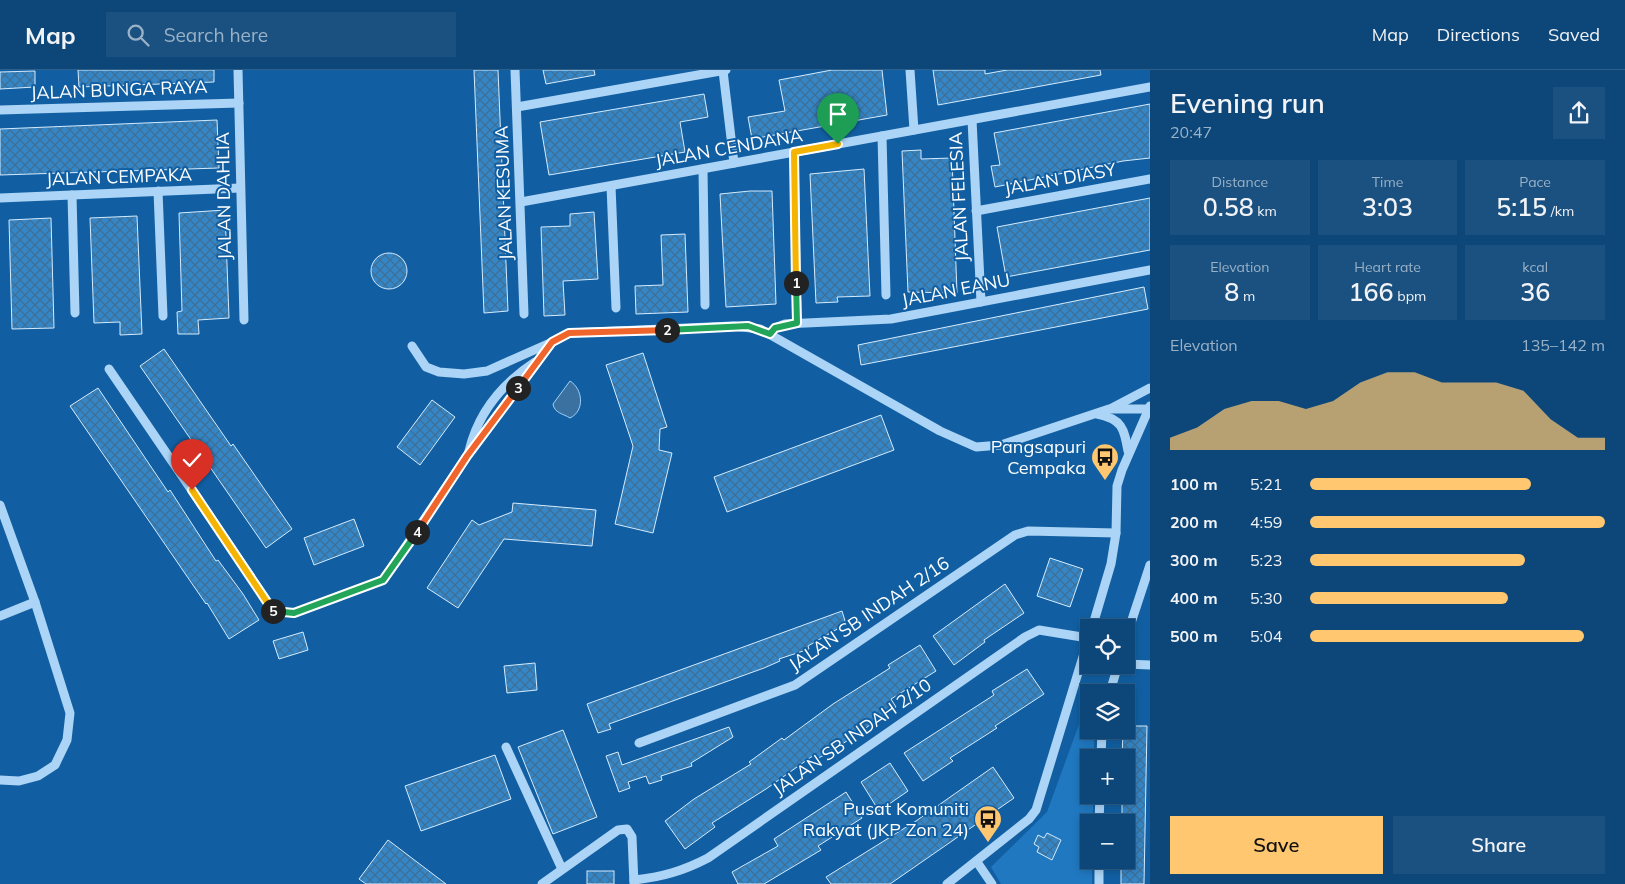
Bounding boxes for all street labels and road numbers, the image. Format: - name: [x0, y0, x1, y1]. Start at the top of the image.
- street label: JALAN BUNGA RAYA: [30, 75, 208, 104]
- street label: JALAN CENDANA: [653, 123, 805, 172]
- street label: JALAN KESUMA: [490, 125, 517, 261]
- street label: JALAN DAHLIA: [211, 132, 236, 260]
- street label: JALAN FELESIA: [944, 132, 973, 263]
- street label: JALAN DIASY: [1002, 157, 1119, 200]
- street label: JALAN CEMPAKA: [46, 162, 192, 191]
- street label: JALAN EANU: [900, 268, 1012, 311]
- street label: JALAN SB INDAH 2/16: [784, 551, 953, 676]
- street label: JALAN SB INDAH 2/10: [768, 673, 936, 800]

